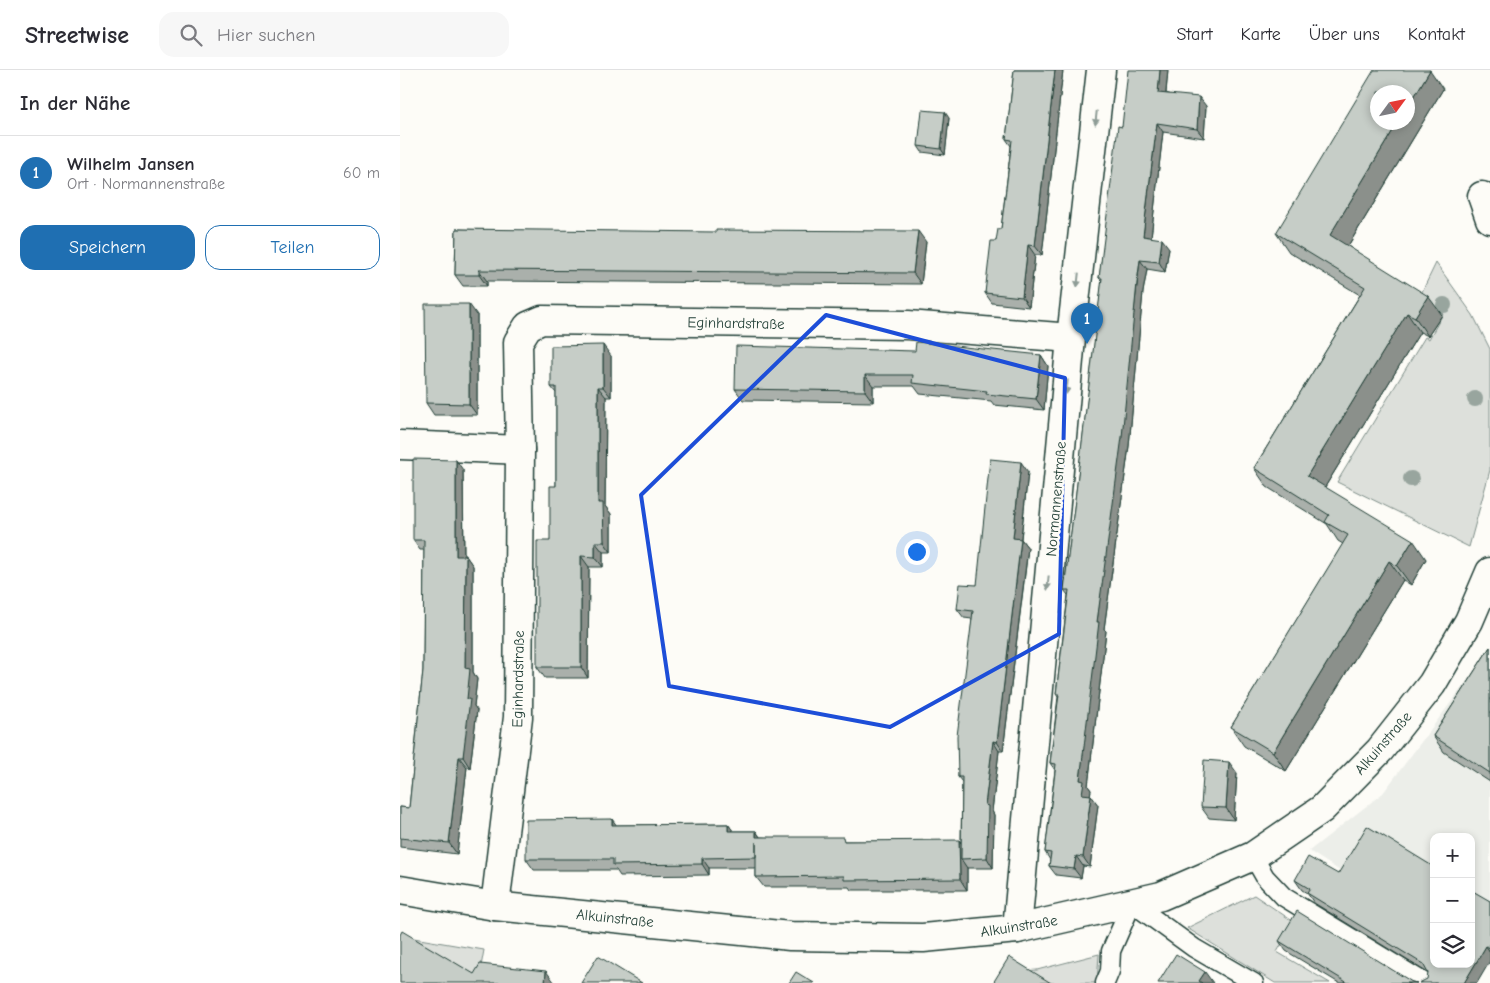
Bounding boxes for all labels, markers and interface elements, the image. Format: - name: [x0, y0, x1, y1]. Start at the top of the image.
- search box: [159, 12, 509, 57]
- text: Streetwise: [25, 21, 129, 49]
- icon: search: [177, 21, 205, 49]
- text: Hier suchen: [217, 24, 316, 46]
- text: Start: [1176, 24, 1213, 45]
- text: Karte: [1241, 24, 1281, 45]
- text: Über uns: [1309, 24, 1380, 45]
- text: Kontakt: [1408, 24, 1465, 45]
- north arrow: [1370, 85, 1415, 130]
- text: In der Nähe: [20, 91, 130, 115]
- one-way arrow: [1092, 111, 1100, 127]
- text: Wilhelm Jansen: [67, 153, 195, 175]
- text: 1: [33, 164, 39, 182]
- text: 60 m: [343, 164, 380, 182]
- text: Ort · Normannenstraße: [67, 175, 225, 193]
- button: Speichern: [20, 225, 195, 270]
- button: Teilen: [205, 225, 380, 270]
- one-way arrow: [1074, 272, 1082, 288]
- pin: 1: [1071, 303, 1103, 344]
- street label: Eginhardstraße: [687, 313, 785, 333]
- one-way arrow: [1063, 379, 1071, 395]
- street label: Normannenstraße: [1042, 440, 1070, 557]
- your location: [904, 539, 930, 565]
- one-way arrow: [1044, 576, 1052, 592]
- street label: Eginhardstraße: [508, 630, 528, 728]
- street label: Alkuinstraße: [1351, 707, 1416, 778]
- map controls: [1430, 833, 1475, 968]
- button: +: [1430, 833, 1475, 878]
- button: −: [1430, 878, 1475, 923]
- street label: Alkuinstraße: [575, 905, 655, 931]
- street label: Alkuinstraße: [979, 911, 1059, 941]
- button: layers: [1430, 923, 1475, 968]

